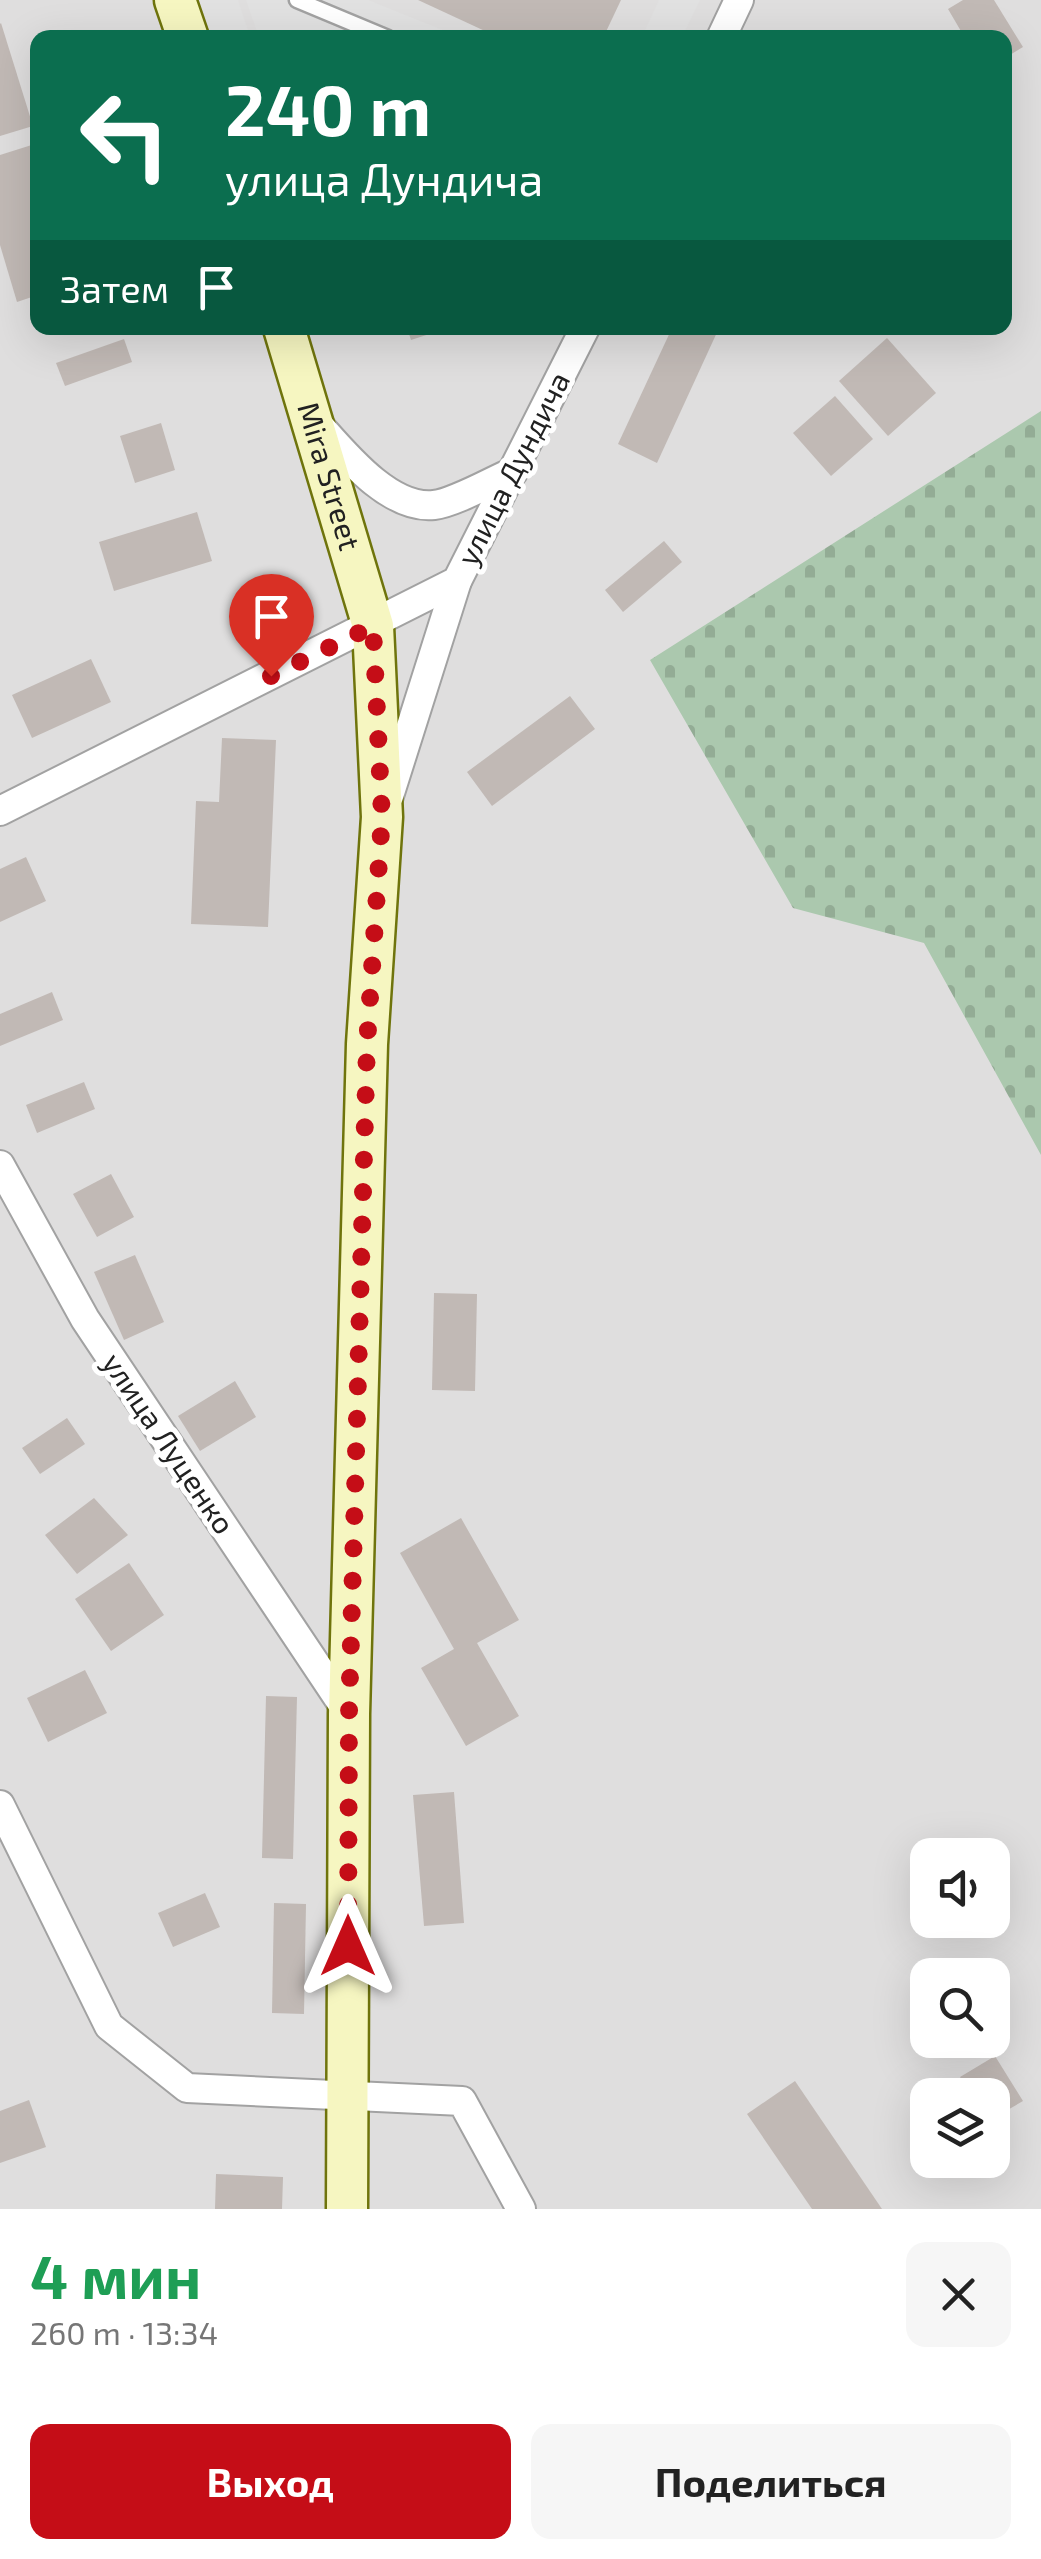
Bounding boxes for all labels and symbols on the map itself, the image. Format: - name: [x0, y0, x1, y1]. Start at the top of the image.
- street label: улица Дундича: [448, 365, 577, 571]
- street label: Mira Street: [291, 398, 369, 554]
- pin: [229, 574, 314, 677]
- street label: улица Луценко: [95, 1346, 243, 1541]
- position arrow: [296, 1894, 400, 1998]

